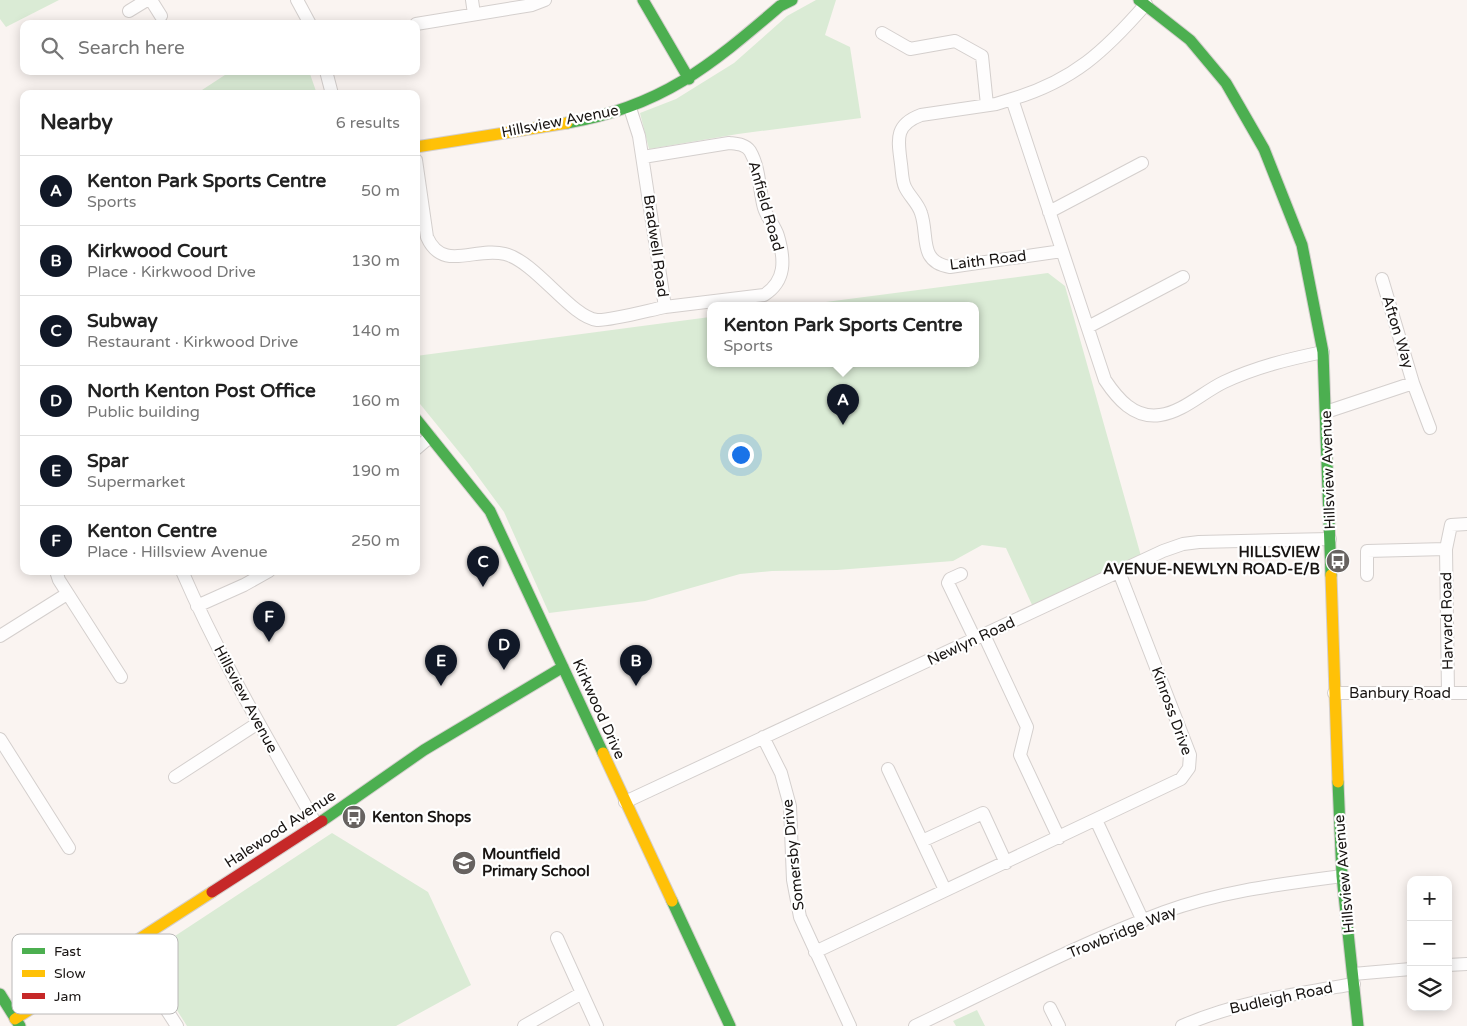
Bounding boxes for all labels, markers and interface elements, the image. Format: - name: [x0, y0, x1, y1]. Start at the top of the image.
- search box: [20, 20, 420, 75]
- icon: search: [38, 34, 66, 62]
- text: Search here: [78, 37, 185, 59]
- street label: Hillsview Avenue: [500, 101, 620, 141]
- text: Nearby: [40, 110, 113, 135]
- text: 6 results: [336, 113, 400, 133]
- street label: Anfield Road: [745, 159, 787, 253]
- text: Kenton Park Sports Centre: [87, 170, 326, 192]
- text: A: [50, 181, 62, 201]
- text: 50 m: [361, 181, 400, 201]
- text: Sports: [87, 192, 136, 212]
- street label: Bradwell Road: [640, 194, 672, 298]
- text: Kirkwood Court: [87, 240, 228, 262]
- street label: Laith Road: [949, 246, 1027, 274]
- text: B: [50, 251, 62, 271]
- text: 130 m: [351, 251, 400, 271]
- text: Place · Kirkwood Drive: [87, 262, 256, 282]
- street label: Afton Way: [1378, 293, 1418, 371]
- popup: [707, 302, 979, 367]
- text: Subway: [87, 310, 158, 332]
- text: Kenton Park Sports Centre: [723, 314, 963, 336]
- text: C: [50, 321, 62, 341]
- text: 140 m: [351, 321, 400, 341]
- text: Restaurant · Kirkwood Drive: [87, 332, 298, 352]
- text: Sports: [723, 336, 773, 356]
- text: North Kenton Post Office: [87, 380, 316, 402]
- pin: A: [827, 384, 859, 425]
- text: D: [50, 391, 62, 411]
- text: 160 m: [351, 391, 400, 411]
- text: Public building: [87, 402, 200, 422]
- street label: Hillsview Avenue: [1317, 410, 1339, 530]
- your location: [728, 442, 754, 468]
- text: Spar: [87, 450, 129, 472]
- text: E: [51, 461, 61, 481]
- text: 190 m: [351, 461, 400, 481]
- text: Supermarket: [87, 472, 185, 492]
- text: Kenton Centre: [87, 520, 217, 542]
- text: F: [51, 531, 61, 551]
- text: 250 m: [351, 531, 400, 551]
- text: Place · Hillsview Avenue: [87, 542, 268, 562]
- place label: HILLSVIEW AVENUE-NEWLYN ROAD-E/B: [1103, 543, 1321, 578]
- pin: C: [467, 546, 499, 587]
- bus stop icon: HILLSVIEW AVENUE-NEWLYN ROAD-E/B: [1325, 548, 1351, 574]
- street label: Harvard Road: [1437, 572, 1457, 670]
- pin: F: [253, 601, 285, 642]
- street label: Newlyn Road: [924, 613, 1018, 669]
- pin: D: [488, 629, 520, 670]
- street label: Hillsview Avenue: [210, 642, 282, 756]
- pin: E: [425, 645, 457, 686]
- pin: B: [620, 645, 652, 686]
- street label: Kirkwood Drive: [569, 656, 629, 762]
- street label: Kinross Drive: [1148, 664, 1196, 758]
- street label: Banbury Road: [1349, 684, 1451, 702]
- street label: Halewood Avenue: [221, 786, 339, 872]
- street label: Somersby Drive: [778, 798, 808, 912]
- bus stop icon: Kenton Shops: [341, 804, 367, 830]
- place label: Kenton Shops: [372, 808, 471, 827]
- street label: Hillsview Avenue: [1330, 814, 1358, 934]
- place label: Mountfield Primary School: [482, 845, 590, 881]
- school or university icon: Mountfield Primary School: [451, 850, 477, 876]
- map controls: [1407, 876, 1452, 1011]
- button: +: [1407, 876, 1452, 921]
- street label: Trowbridge Way: [1065, 902, 1179, 962]
- button: −: [1407, 921, 1452, 966]
- legend: [12, 934, 178, 1014]
- text: Fast: [54, 943, 82, 960]
- text: Slow: [54, 965, 86, 982]
- button: layers: [1407, 966, 1452, 1011]
- street label: Budleigh Road: [1228, 978, 1334, 1018]
- text: Jam: [54, 988, 81, 1005]

